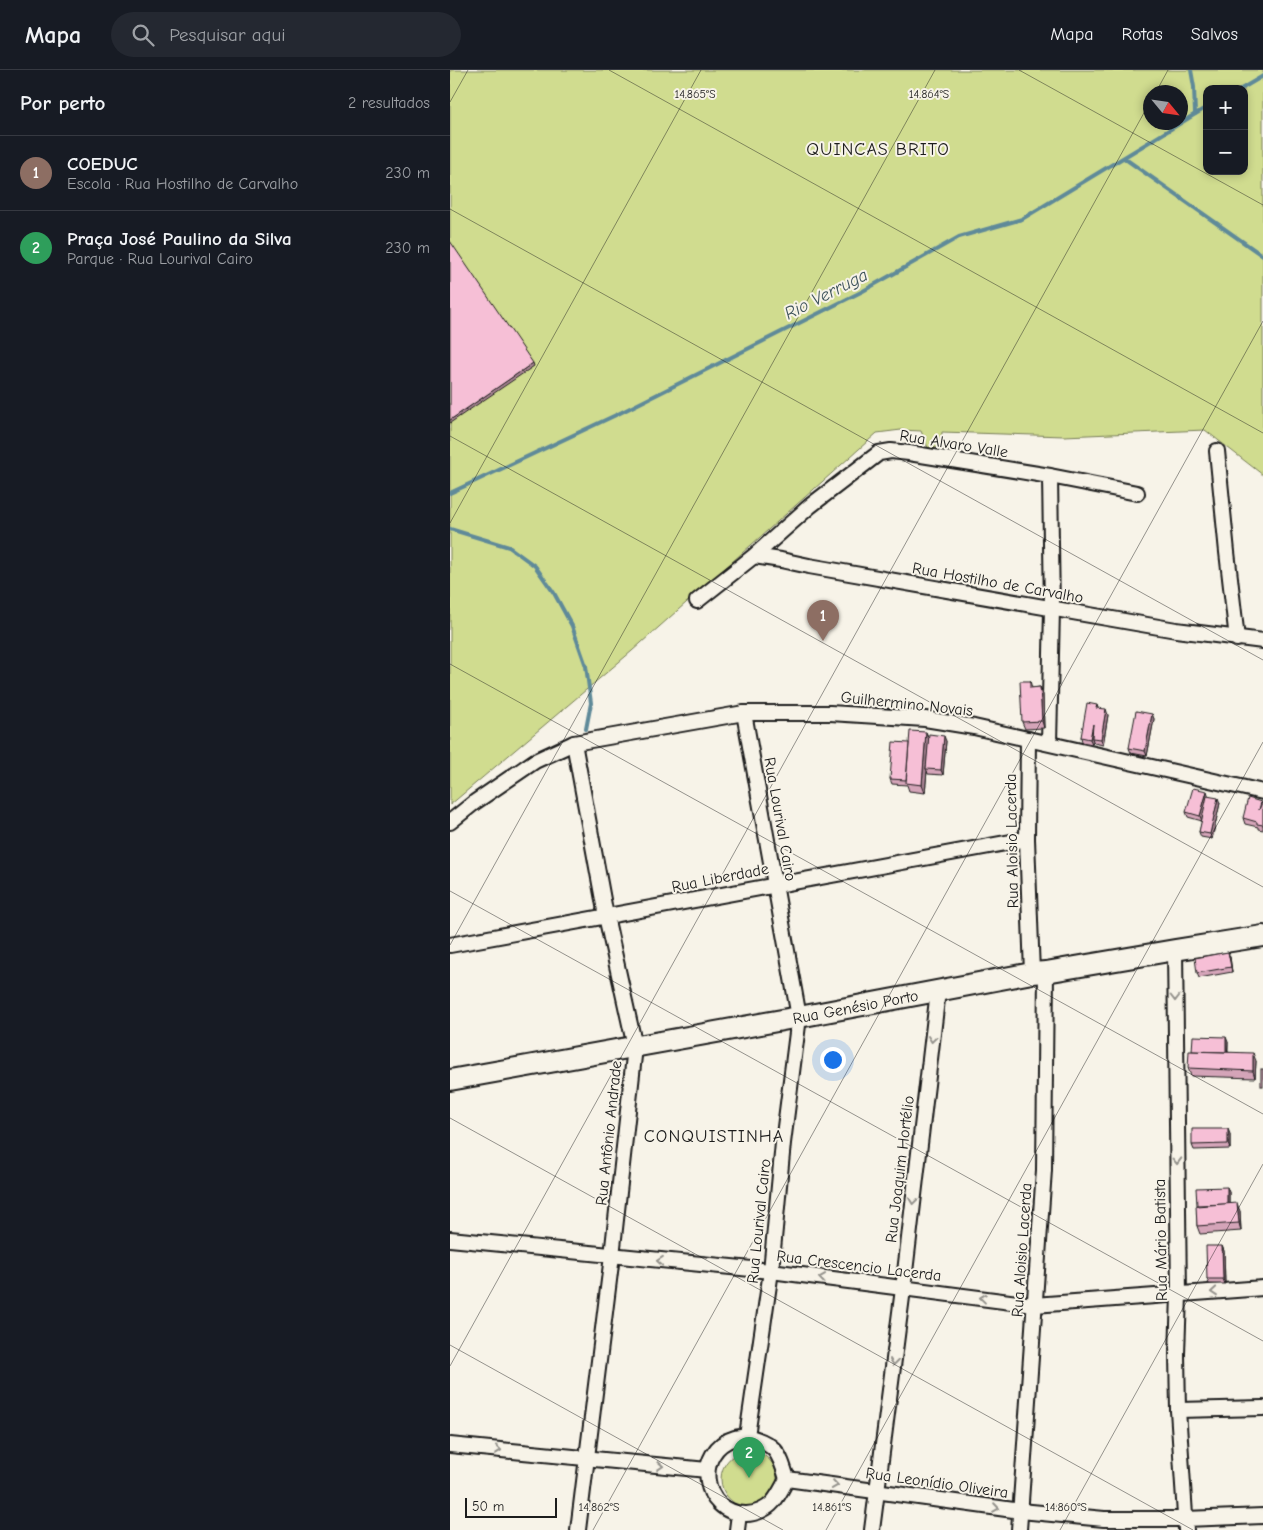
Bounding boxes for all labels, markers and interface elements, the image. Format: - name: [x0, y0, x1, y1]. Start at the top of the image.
- search box: [111, 12, 461, 57]
- text: Mapa: [25, 21, 81, 49]
- icon: search: [129, 21, 157, 49]
- text: Pesquisar aqui: [169, 24, 285, 46]
- text: Mapa: [1050, 24, 1094, 45]
- text: Rotas: [1122, 24, 1163, 45]
- text: Salvos: [1191, 24, 1238, 45]
- north arrow: [1143, 85, 1188, 130]
- map controls: [1203, 85, 1248, 175]
- button: +: [1203, 85, 1248, 130]
- text: 14.865°S: [674, 87, 716, 101]
- text: 14.864°S: [909, 87, 950, 101]
- text: Por perto: [20, 91, 105, 115]
- text: 2 resultados: [348, 94, 430, 112]
- button: −: [1203, 130, 1248, 175]
- district label: QUINCAS BRITO: [806, 139, 950, 160]
- text: COEDUC: [67, 153, 138, 175]
- text: 1: [33, 164, 39, 182]
- text: 230 m: [385, 164, 430, 182]
- text: Escola · Rua Hostilho de Carvalho: [67, 175, 298, 193]
- text: Praça José Paulino da Silva: [67, 228, 292, 250]
- text: 2: [32, 239, 40, 257]
- text: 230 m: [385, 239, 430, 257]
- text: Parque · Rua Lourival Cairo: [67, 250, 253, 268]
- water label: Rio Verruga: [781, 265, 871, 324]
- street label: Rua Alvaro Valle: [898, 427, 1009, 461]
- street label: Rua Hostilho de Carvalho: [911, 559, 1085, 607]
- pin: 1: [807, 600, 839, 641]
- street label: Guilhermino Novais: [840, 688, 974, 720]
- street label: Rua Lourival Cairo: [760, 756, 800, 882]
- street label: Rua Aloisio Lacerda: [1002, 774, 1022, 908]
- street label: Rua Liberdade: [670, 860, 770, 896]
- street label: Rua Genésio Porto: [791, 987, 920, 1028]
- one-way arrow: [1170, 995, 1180, 1003]
- one-way arrow: [927, 1036, 938, 1044]
- your location: [820, 1047, 846, 1073]
- street label: Rua Antônio Andrade: [592, 1060, 626, 1207]
- street label: Rua Joaquim Hortélio: [882, 1095, 918, 1244]
- district label: CONQUISTINHA: [644, 1126, 784, 1147]
- street label: Rua Lourival Cairo: [743, 1158, 774, 1284]
- one-way arrow: [1172, 1158, 1182, 1165]
- street label: Rua Mário Batista: [1151, 1179, 1171, 1301]
- street label: Rua Aloisio Lacerda: [1008, 1182, 1036, 1318]
- one-way arrow: [908, 1197, 919, 1205]
- street label: Rua Crescencio Lacerda: [775, 1247, 942, 1285]
- one-way arrow: [656, 1255, 664, 1266]
- one-way arrow: [817, 1273, 825, 1284]
- one-way arrow: [1210, 1287, 1218, 1298]
- one-way arrow: [978, 1293, 986, 1304]
- one-way arrow: [889, 1358, 900, 1366]
- pin: 2: [733, 1437, 765, 1478]
- one-way arrow: [495, 1444, 503, 1455]
- one-way arrow: [657, 1460, 665, 1471]
- street label: Rua Leonídio Oliveira: [864, 1464, 1009, 1502]
- one-way arrow: [831, 1479, 839, 1490]
- scale bar: [465, 1495, 558, 1518]
- text: 50 m: [472, 1498, 504, 1515]
- text: 14.862°S: [579, 1500, 620, 1514]
- text: 14.861°S: [812, 1500, 852, 1514]
- text: 14.860°S: [1045, 1500, 1087, 1514]
- one-way arrow: [992, 1502, 1000, 1512]

